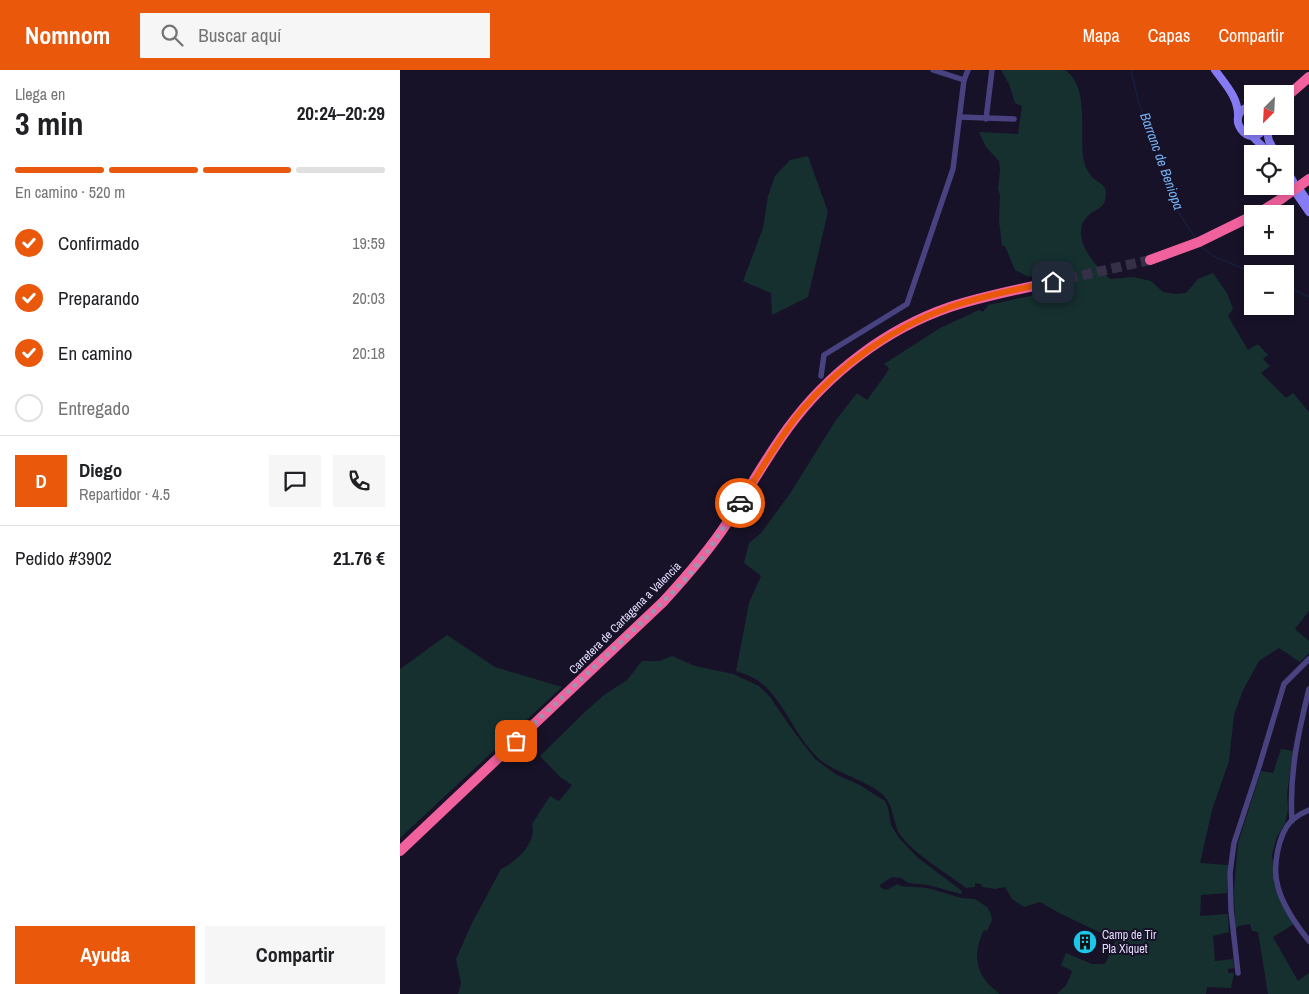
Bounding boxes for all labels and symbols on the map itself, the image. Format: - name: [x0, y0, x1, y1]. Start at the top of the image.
- north arrow: [1244, 85, 1294, 135]
- water label: Barranc de Beniopa: [1136, 110, 1188, 212]
- pin: [1032, 261, 1074, 303]
- courier: [715, 478, 765, 528]
- street label: Carretera de Cartagena a Valencia: [565, 558, 685, 678]
- pin: [495, 720, 537, 762]
- place label: Camp de Tir Pla Xiquet: [1102, 927, 1157, 957]
- building icon: Camp de Tir Pla Xiquet: [1072, 929, 1098, 955]

